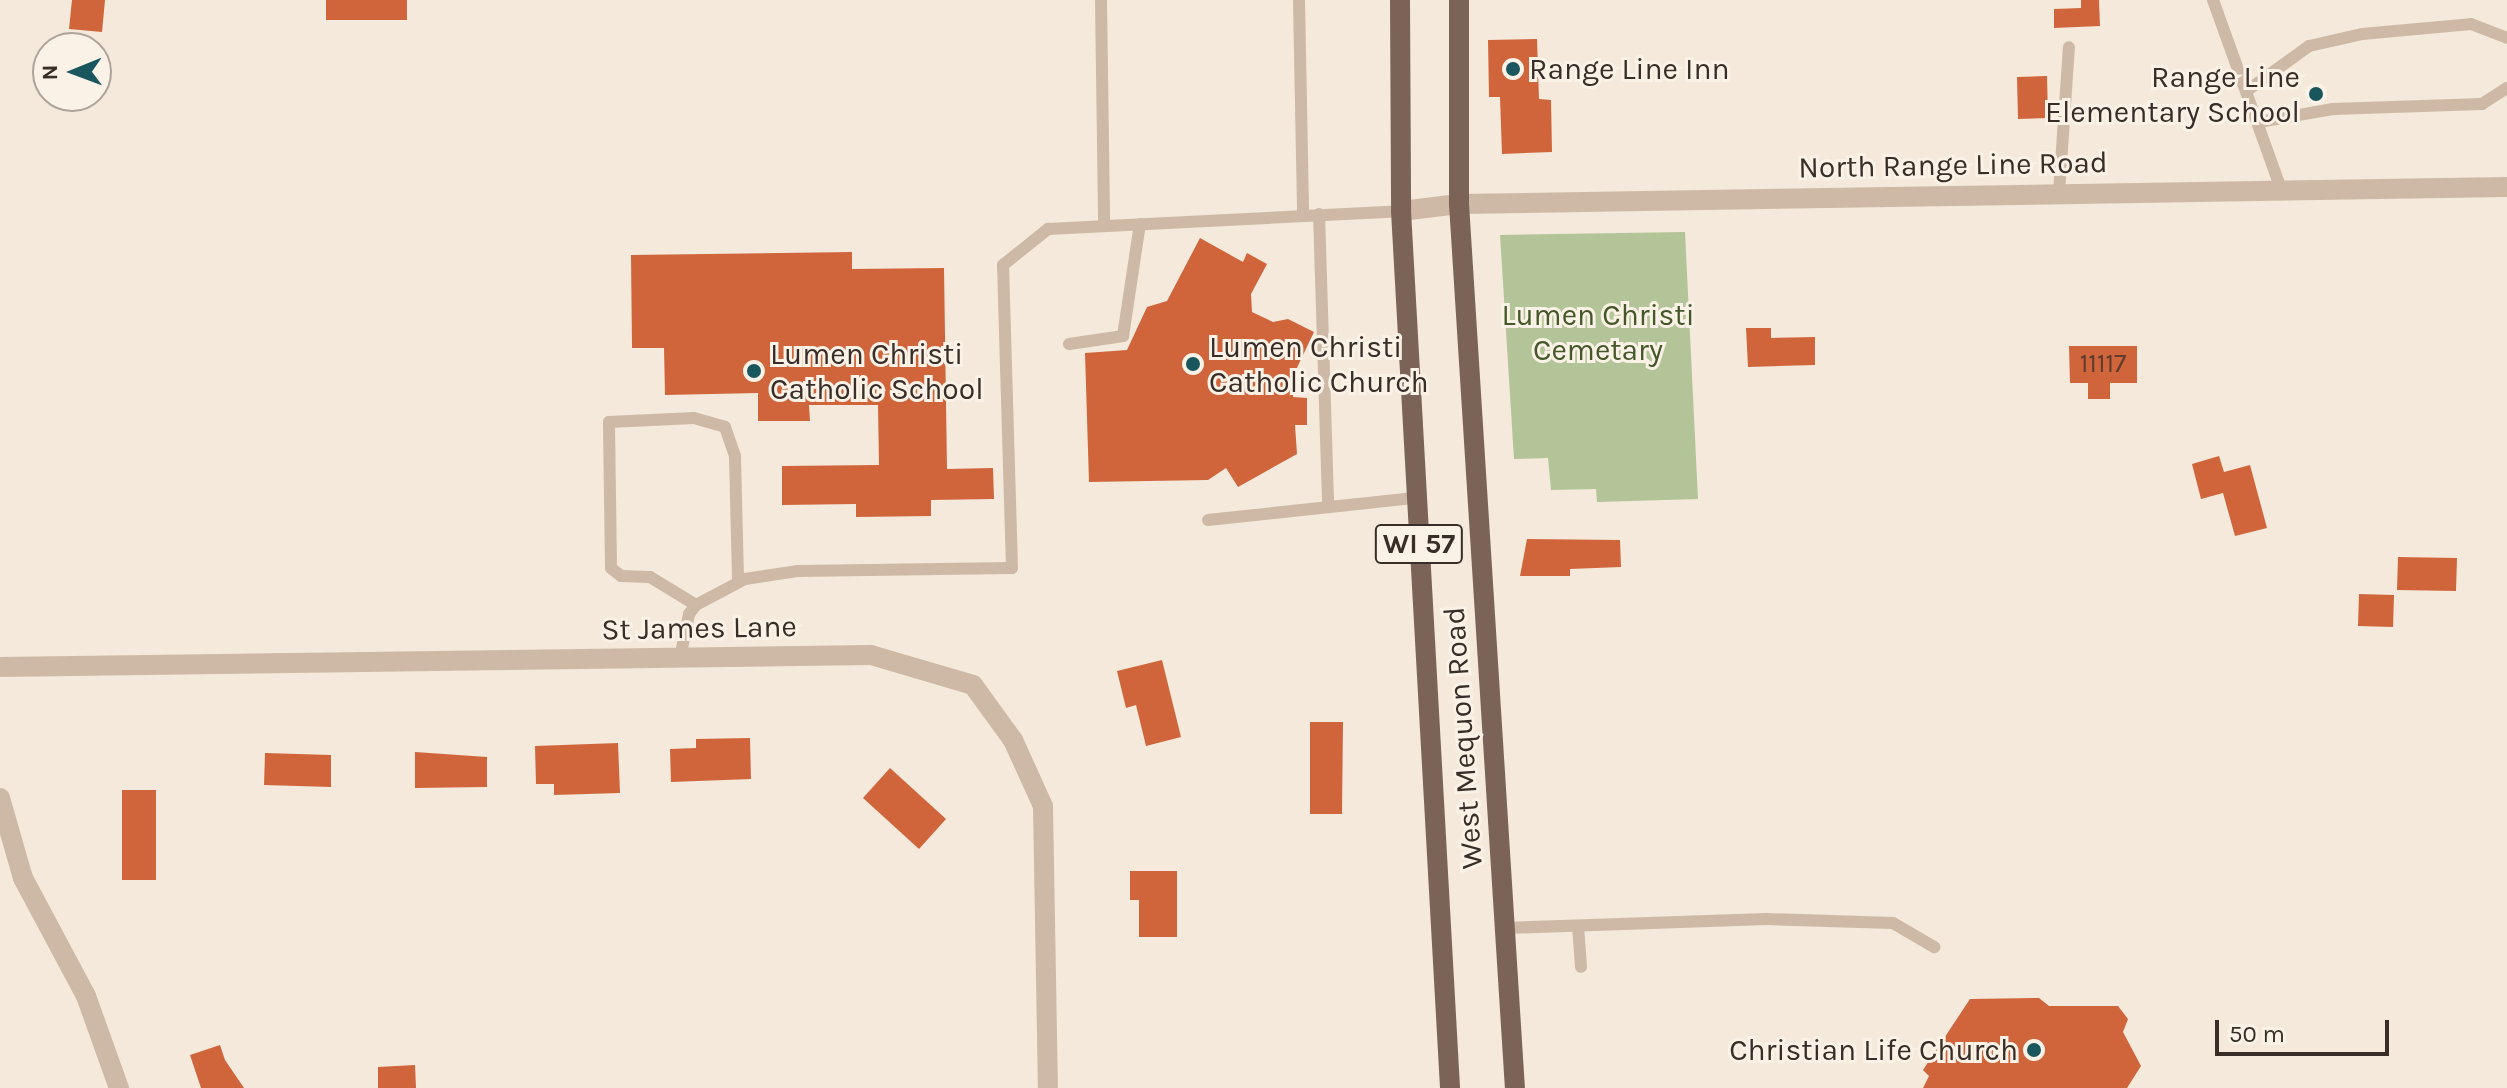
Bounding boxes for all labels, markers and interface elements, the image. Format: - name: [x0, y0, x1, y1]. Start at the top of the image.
- north arrow: [32, 32, 112, 112]
- place label: Range Line Inn: [1529, 51, 1730, 87]
- place label: Range Line Elementary School: [2045, 59, 2300, 130]
- marker: Range Line Inn: [1504, 60, 1522, 78]
- text: N: [37, 64, 63, 81]
- marker: Range Line Elementary School: [2307, 85, 2325, 103]
- street label: North Range Line Road: [1798, 144, 2108, 186]
- park label: Lumen Christi Cemetary: [1501, 297, 1695, 368]
- place label: Lumen Christi Catholic Church: [1209, 329, 1429, 400]
- place label: Lumen Christi Catholic School: [770, 336, 984, 406]
- house number: 11117: [2080, 348, 2126, 380]
- marker: Lumen Christi Catholic Church: [1184, 355, 1202, 373]
- marker: Lumen Christi Catholic School: [745, 362, 763, 380]
- road number: WI 57: [1373, 520, 1465, 568]
- street label: West Mequon Road: [1436, 606, 1490, 870]
- street label: St James Lane: [601, 608, 797, 648]
- scale bar: [2219, 1004, 2393, 1054]
- text: 50 m: [2229, 1020, 2285, 1048]
- place label: Christian Life Church: [1729, 1032, 2018, 1068]
- marker: Christian Life Church: [2025, 1041, 2043, 1059]

